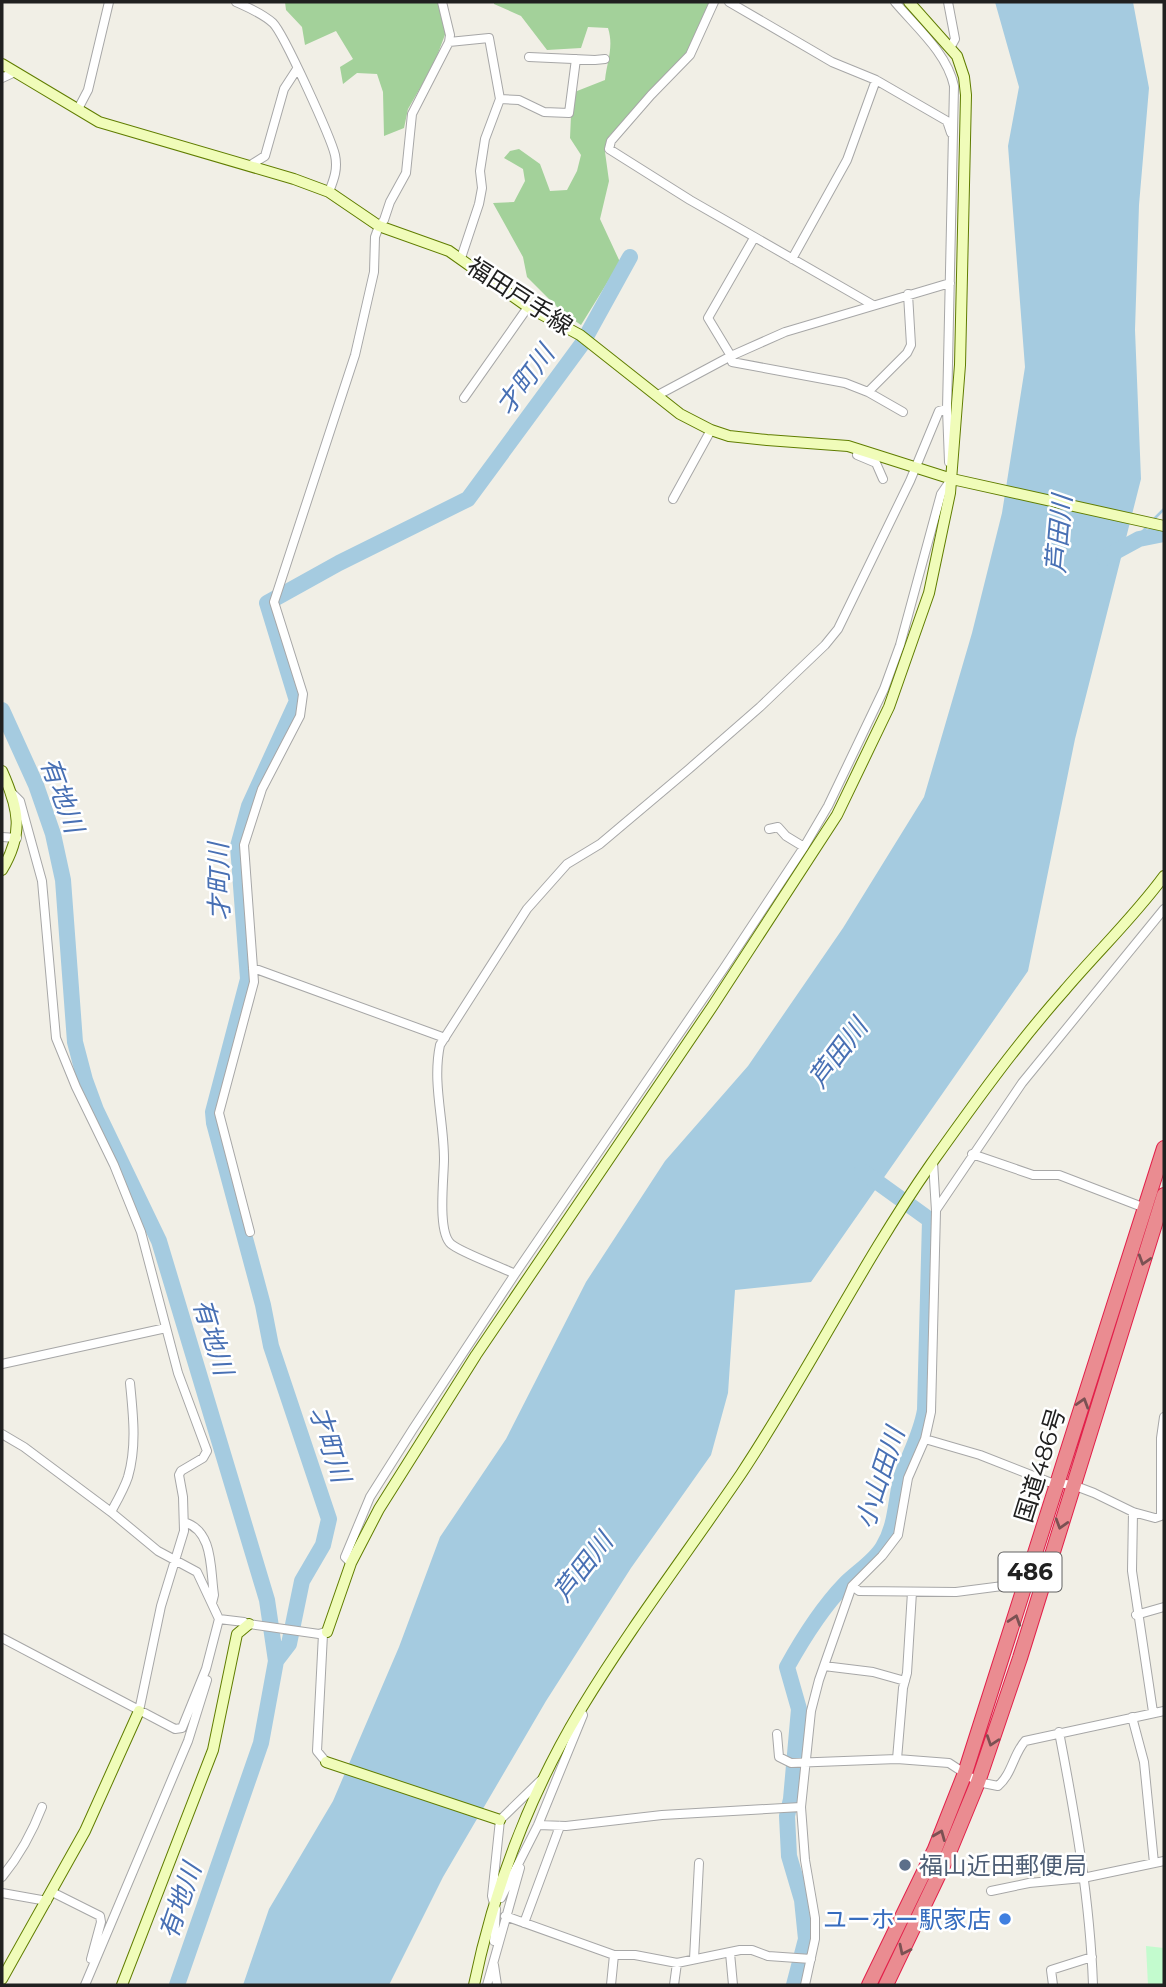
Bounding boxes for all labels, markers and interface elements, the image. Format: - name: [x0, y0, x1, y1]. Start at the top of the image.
- street label: 福田戸手線: [462, 251, 578, 341]
- water label: 才町川: [489, 337, 563, 421]
- water label: 芦田川: [1040, 491, 1079, 574]
- water label: 有地川: [34, 753, 91, 840]
- water label: 才町川: [202, 840, 236, 921]
- water label: 芦田川: [802, 1010, 876, 1094]
- one-way arrow: [1137, 1254, 1152, 1266]
- water label: 有地川: [186, 1295, 241, 1382]
- one-way arrow: [1075, 1398, 1090, 1410]
- water label: 才町川: [303, 1402, 358, 1489]
- street label: 国道486号: [1009, 1404, 1071, 1526]
- water label: 小山田川: [849, 1421, 912, 1532]
- one-way arrow: [1055, 1518, 1070, 1530]
- water label: 芦田川: [546, 1524, 621, 1608]
- road number: 486: [998, 1553, 1062, 1592]
- one-way arrow: [1006, 1615, 1021, 1627]
- one-way arrow: [986, 1734, 1000, 1746]
- one-way arrow: [932, 1830, 946, 1842]
- place label: 福山近田郵便局: [919, 1851, 1087, 1880]
- water label: 有地川: [152, 1856, 209, 1943]
- marker: 福山近田郵便局: [897, 1857, 913, 1873]
- place label: ユーホー駅家店: [823, 1905, 991, 1934]
- marker: ユーホー駅家店: [997, 1911, 1013, 1927]
- one-way arrow: [898, 1943, 912, 1955]

